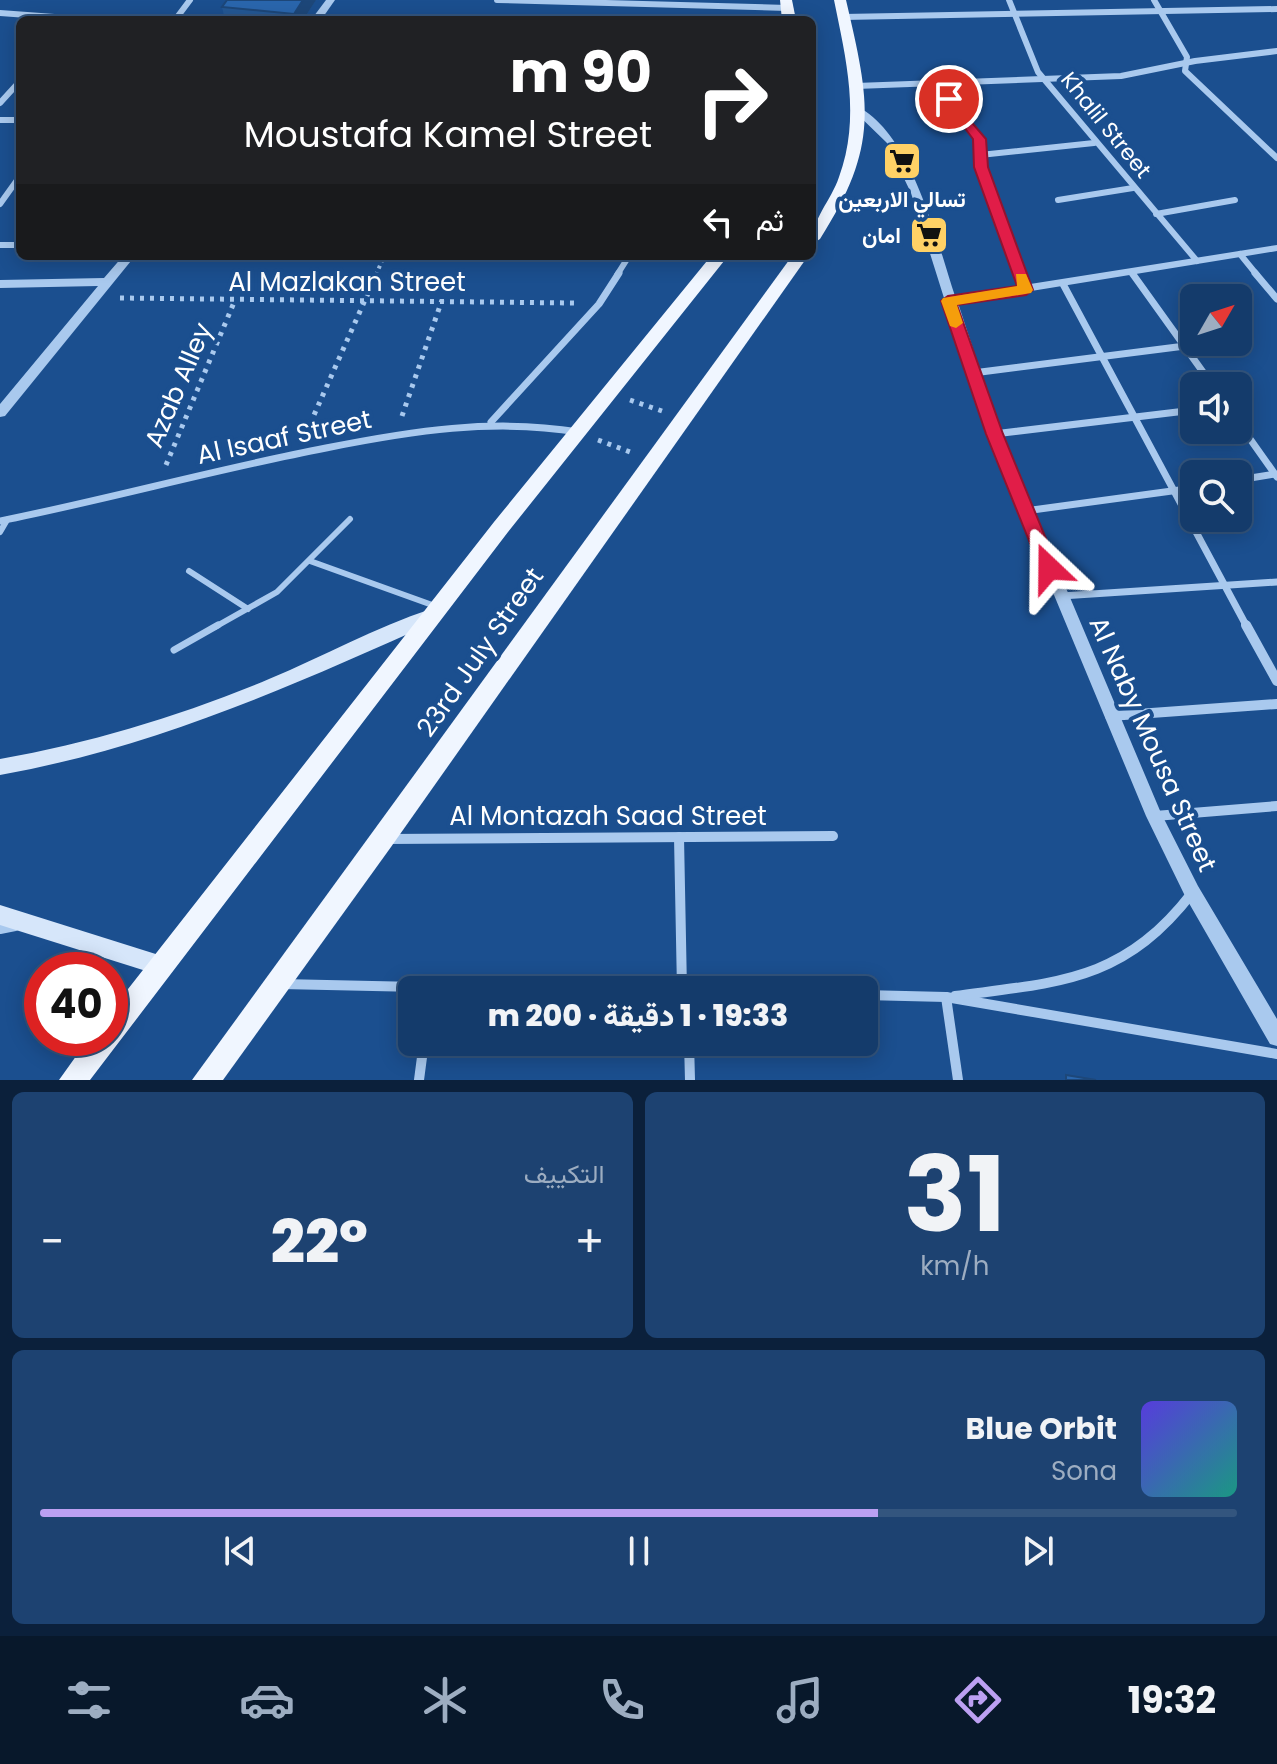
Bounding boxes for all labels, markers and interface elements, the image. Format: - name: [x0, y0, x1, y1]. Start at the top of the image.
- text: 90 m: [510, 33, 652, 112]
- icon: right: [680, 48, 784, 152]
- pin: [915, 65, 983, 133]
- street label: Khalil Street: [1053, 65, 1159, 185]
- icon: arrive: [927, 77, 971, 121]
- text: Moustafa Kamel Street: [244, 109, 652, 160]
- supermarket icon: تسالي الاربعين: [881, 140, 923, 182]
- place label: تسالي الاربعين: [838, 184, 966, 218]
- text: ثم: [756, 199, 784, 242]
- icon: left: [696, 200, 740, 244]
- supermarket icon: امان: [908, 214, 950, 256]
- place label: امان: [862, 220, 901, 251]
- street label: Al Mazlakan Street: [228, 264, 466, 300]
- north arrow: [1180, 284, 1252, 356]
- map controls: [1180, 284, 1252, 532]
- street label: Azab Alley: [136, 317, 221, 453]
- button: sound: [1180, 372, 1252, 444]
- street label: Al Isaaf Street: [193, 401, 375, 473]
- button: search: [1180, 460, 1252, 532]
- position arrow: [1007, 526, 1091, 610]
- street label: 23rd July Street: [408, 560, 552, 744]
- street label: Al Naby Mousa Street: [1080, 611, 1226, 877]
- street label: Al Montazah Saad Street: [449, 798, 767, 834]
- speed limit sign: 40: [24, 952, 128, 1056]
- text: 19:33 · 1 دقيقة · 200 m: [488, 994, 788, 1037]
- text: 31: [904, 1122, 1006, 1267]
- text: التكييف: [524, 1156, 605, 1192]
- text: 22°: [271, 1200, 368, 1284]
- text: −: [40, 1211, 64, 1272]
- text: +: [574, 1211, 605, 1272]
- text: km/h: [920, 1248, 989, 1284]
- text: Blue Orbit: [966, 1407, 1117, 1450]
- text: Sona: [1051, 1453, 1117, 1489]
- icon: previous: [218, 1529, 262, 1573]
- icon: pause: [617, 1529, 661, 1573]
- icon: next: [1016, 1529, 1060, 1573]
- icon: filters: [61, 1672, 117, 1728]
- icon: car: [239, 1672, 295, 1728]
- icon: climate: [417, 1672, 473, 1728]
- icon: phone: [594, 1672, 650, 1728]
- icon: music: [772, 1672, 828, 1728]
- icon: directions: [950, 1672, 1006, 1728]
- text: 19:32: [1128, 1675, 1216, 1726]

